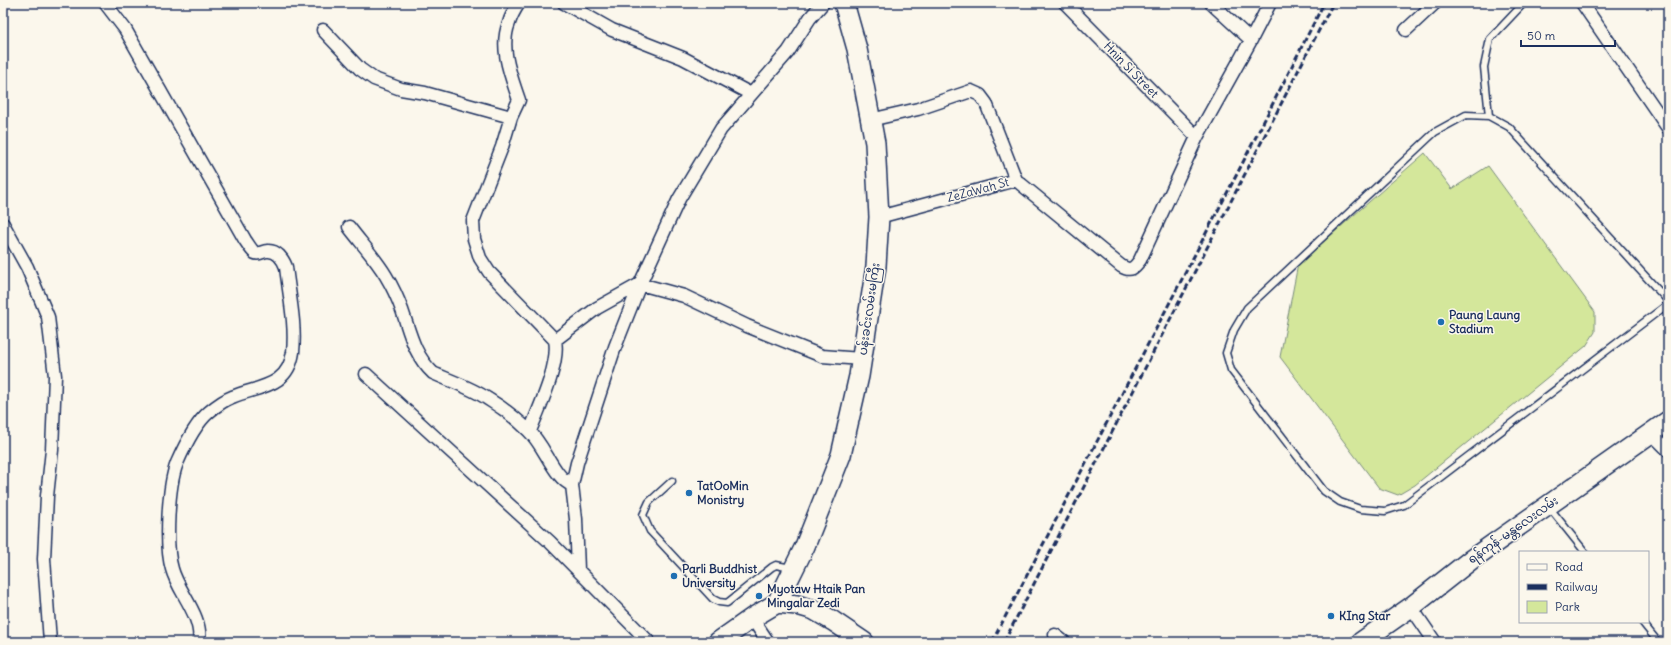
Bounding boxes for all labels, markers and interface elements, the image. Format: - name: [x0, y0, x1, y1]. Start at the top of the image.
- scale bar: [1521, 22, 1615, 48]
- text: 50 m: [1527, 28, 1556, 43]
- street label: Hnin Si Street: [1101, 38, 1162, 101]
- street label: ZeZaWah St: [945, 174, 1011, 205]
- street label: ပန်းခင်းလမ်းမကြီး: [854, 261, 885, 357]
- place label: Paung Laung Stadium: [1449, 307, 1520, 336]
- marker: Paung Laung Stadium: [1436, 317, 1446, 327]
- place label: TatOoMin Monistry: [697, 478, 749, 508]
- marker: TatOoMin Monistry: [684, 488, 694, 498]
- street label: ရန်ကုန်-မန္တလေးလမ်း: [1464, 492, 1563, 569]
- legend: [1519, 551, 1649, 623]
- text: Road: [1555, 559, 1583, 574]
- place label: Parli Buddhist University: [682, 561, 758, 591]
- marker: Parli Buddhist University: [669, 571, 679, 581]
- text: Railway: [1555, 579, 1598, 594]
- place label: Myotaw Htaik Pan Mingalar Zedi: [767, 581, 865, 611]
- marker: Myotaw Htaik Pan Mingalar Zedi: [754, 591, 764, 601]
- text: Park: [1555, 599, 1580, 614]
- place label: KIng Star: [1339, 608, 1390, 624]
- marker: KIng Star: [1326, 611, 1336, 621]

